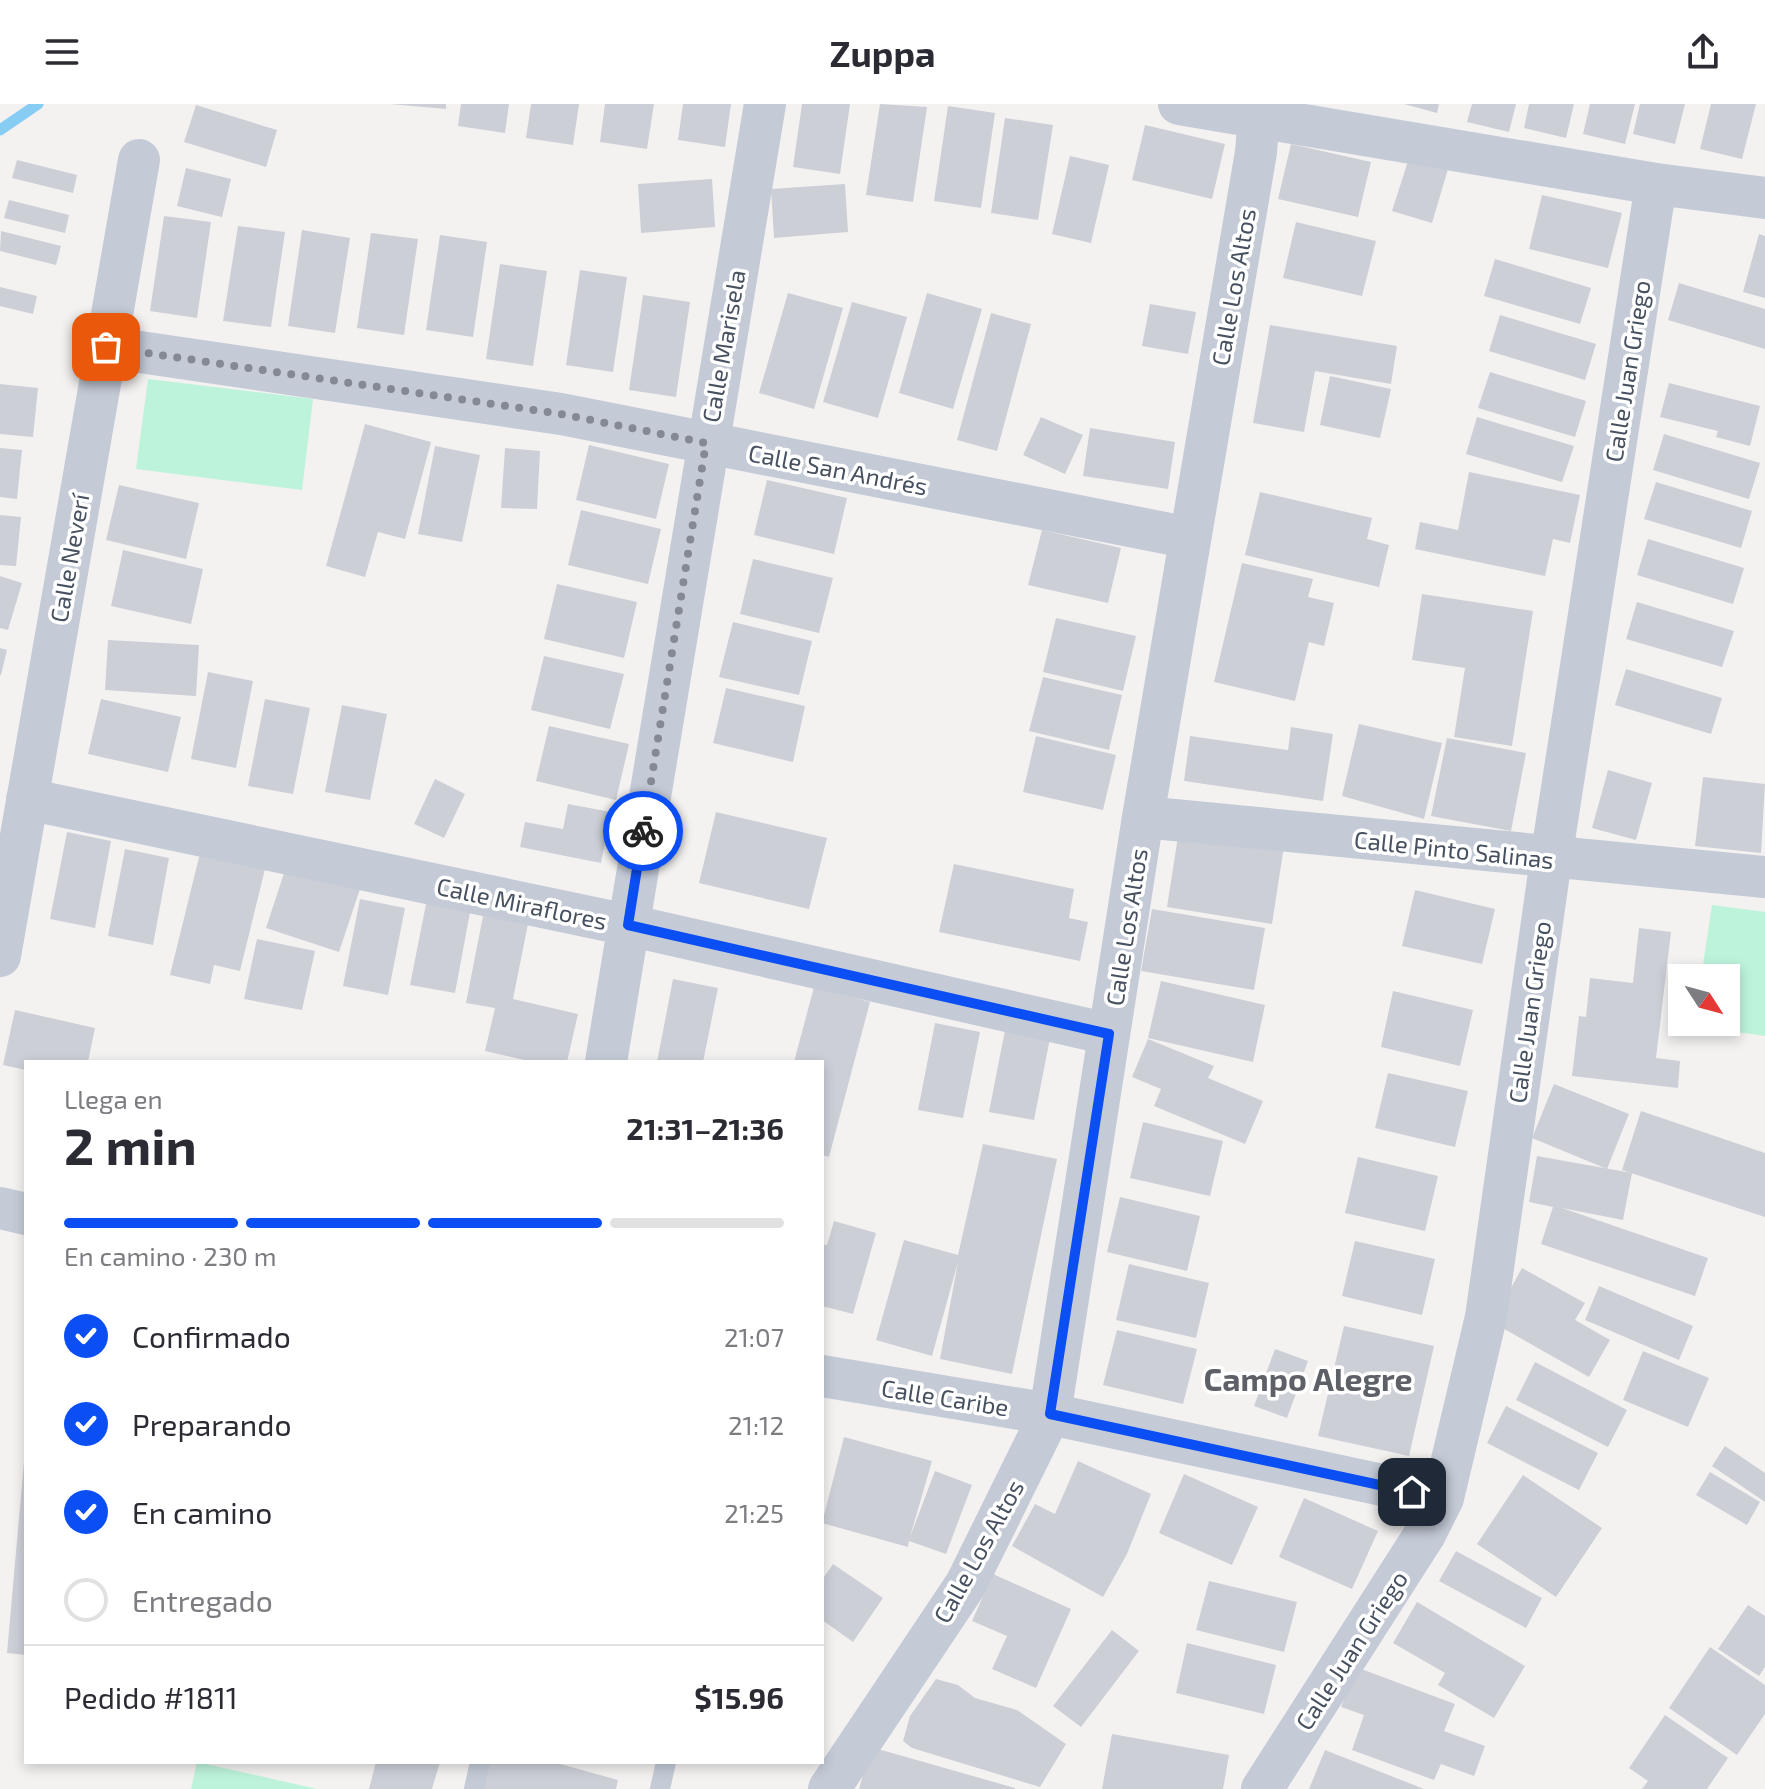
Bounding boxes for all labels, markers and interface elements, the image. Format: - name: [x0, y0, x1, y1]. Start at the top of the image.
- icon: menu: [40, 30, 84, 74]
- icon: share: [1681, 30, 1725, 74]
- text: Zuppa: [829, 31, 936, 74]
- street label: Calle Los Altos: [1205, 206, 1261, 368]
- street label: Calle Marisela: [695, 267, 751, 425]
- street label: Calle Juan Griego: [1598, 278, 1656, 464]
- pin: [72, 313, 140, 381]
- icon: bag: [84, 325, 128, 369]
- street label: Calle San Andrés: [746, 437, 930, 501]
- street label: Calle Neverí: [43, 490, 95, 625]
- courier: [603, 791, 683, 871]
- icon: bike: [621, 809, 665, 853]
- street label: Calle Pinto Salinas: [1353, 824, 1555, 874]
- street label: Calle Los Altos: [1099, 846, 1153, 1008]
- street label: Calle Miraflores: [434, 871, 610, 935]
- street label: Calle Juan Griego: [1502, 919, 1556, 1105]
- north arrow: [1668, 964, 1740, 1036]
- map controls: [1668, 964, 1740, 1036]
- text: Llega en: [64, 1083, 163, 1114]
- text: 21:31–21:36: [626, 1110, 784, 1146]
- text: 2 min: [64, 1113, 197, 1175]
- text: En camino · 230 m: [64, 1240, 277, 1271]
- icon: check: [64, 1314, 108, 1358]
- text: Confirmado: [132, 1318, 291, 1354]
- text: 21:07: [724, 1321, 784, 1352]
- district label: Campo Alegre: [1204, 1359, 1412, 1397]
- street label: Calle Caribe: [879, 1373, 1011, 1421]
- icon: check: [64, 1402, 108, 1446]
- text: Preparando: [132, 1406, 291, 1442]
- text: 21:12: [728, 1409, 784, 1440]
- pin: [1378, 1458, 1446, 1526]
- icon: home: [1390, 1470, 1434, 1514]
- street label: Calle Los Altos: [927, 1474, 1029, 1628]
- icon: check: [64, 1490, 108, 1534]
- text: En camino: [132, 1494, 272, 1530]
- text: 21:25: [724, 1497, 784, 1528]
- street label: Calle Juan Griego: [1289, 1565, 1413, 1735]
- text: Entregado: [132, 1582, 273, 1618]
- text: Pedido #1811: [64, 1679, 238, 1715]
- text: $15.96: [694, 1679, 784, 1715]

